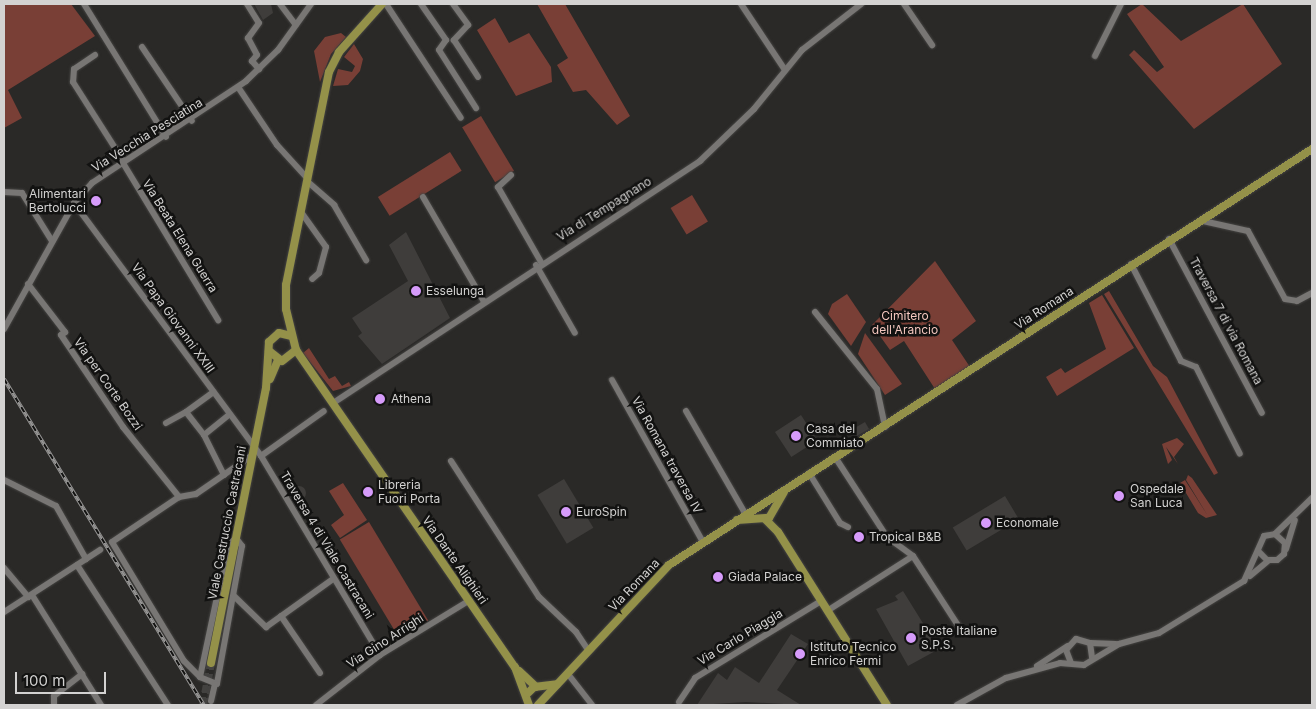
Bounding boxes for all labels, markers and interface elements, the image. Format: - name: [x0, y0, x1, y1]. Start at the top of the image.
- street label: Via Vecchia Pesciatina: [89, 95, 205, 175]
- street label: Via di Tempagnano: [554, 174, 654, 244]
- street label: Via Beata Elena Guerra: [139, 177, 221, 295]
- place label: Alimentari Bertolucci: [29, 187, 86, 215]
- marker: Alimentari Bertolucci: [90, 195, 102, 207]
- street label: Traversa 7 di via Romana: [1186, 255, 1266, 387]
- street label: Via Papa Giovanni XXIII: [128, 260, 218, 376]
- place label: Esselunga: [426, 284, 484, 298]
- street label: Via Romana: [1012, 284, 1076, 332]
- marker: Esselunga: [410, 285, 422, 297]
- park label: Cimitero dell'Arancio: [872, 309, 938, 337]
- street label: Via per Corte Bozzi: [71, 335, 145, 433]
- marker: Athena: [373, 392, 387, 406]
- place label: Athena: [391, 392, 431, 406]
- street label: Via Romana traversa IV: [629, 394, 705, 516]
- place label: Casa del Commiato: [806, 422, 864, 450]
- marker: Casa del Commiato: [790, 430, 802, 442]
- street label: Viale Castruccio Castracani: [205, 445, 249, 601]
- street label: Traversa 4 di Viale Castracani: [277, 469, 377, 621]
- place label: Libreria Fuori Porta: [378, 478, 440, 506]
- place label: Ospedale San Luca: [1130, 482, 1184, 510]
- marker: Libreria Fuori Porta: [362, 486, 374, 498]
- marker: Ospedale San Luca: [1112, 489, 1126, 503]
- place label: EuroSpin: [576, 505, 627, 519]
- marker: EuroSpin: [560, 506, 572, 518]
- street label: Via Dante Alighieri: [419, 513, 491, 607]
- place label: Economale: [996, 516, 1059, 530]
- marker: Economale: [980, 517, 992, 529]
- place label: Tropical B&B: [869, 530, 941, 544]
- marker: Tropical B&B: [853, 531, 865, 543]
- street label: Via Romana: [606, 556, 662, 614]
- place label: Giada Palace: [728, 570, 802, 584]
- marker: Giada Palace: [712, 571, 724, 583]
- street label: Via Carlo Piaggia: [695, 606, 785, 668]
- street label: Via Gino Arrighi: [344, 611, 426, 671]
- place label: Poste Italiane S.P.S.: [921, 624, 997, 652]
- marker: Poste Italiane S.P.S.: [905, 632, 917, 644]
- place label: Istituto Tecnico Enrico Fermi: [810, 640, 896, 668]
- marker: Istituto Tecnico Enrico Fermi: [794, 648, 806, 660]
- scale bar: [18, 662, 109, 694]
- text: 100 m: [23, 671, 65, 690]

